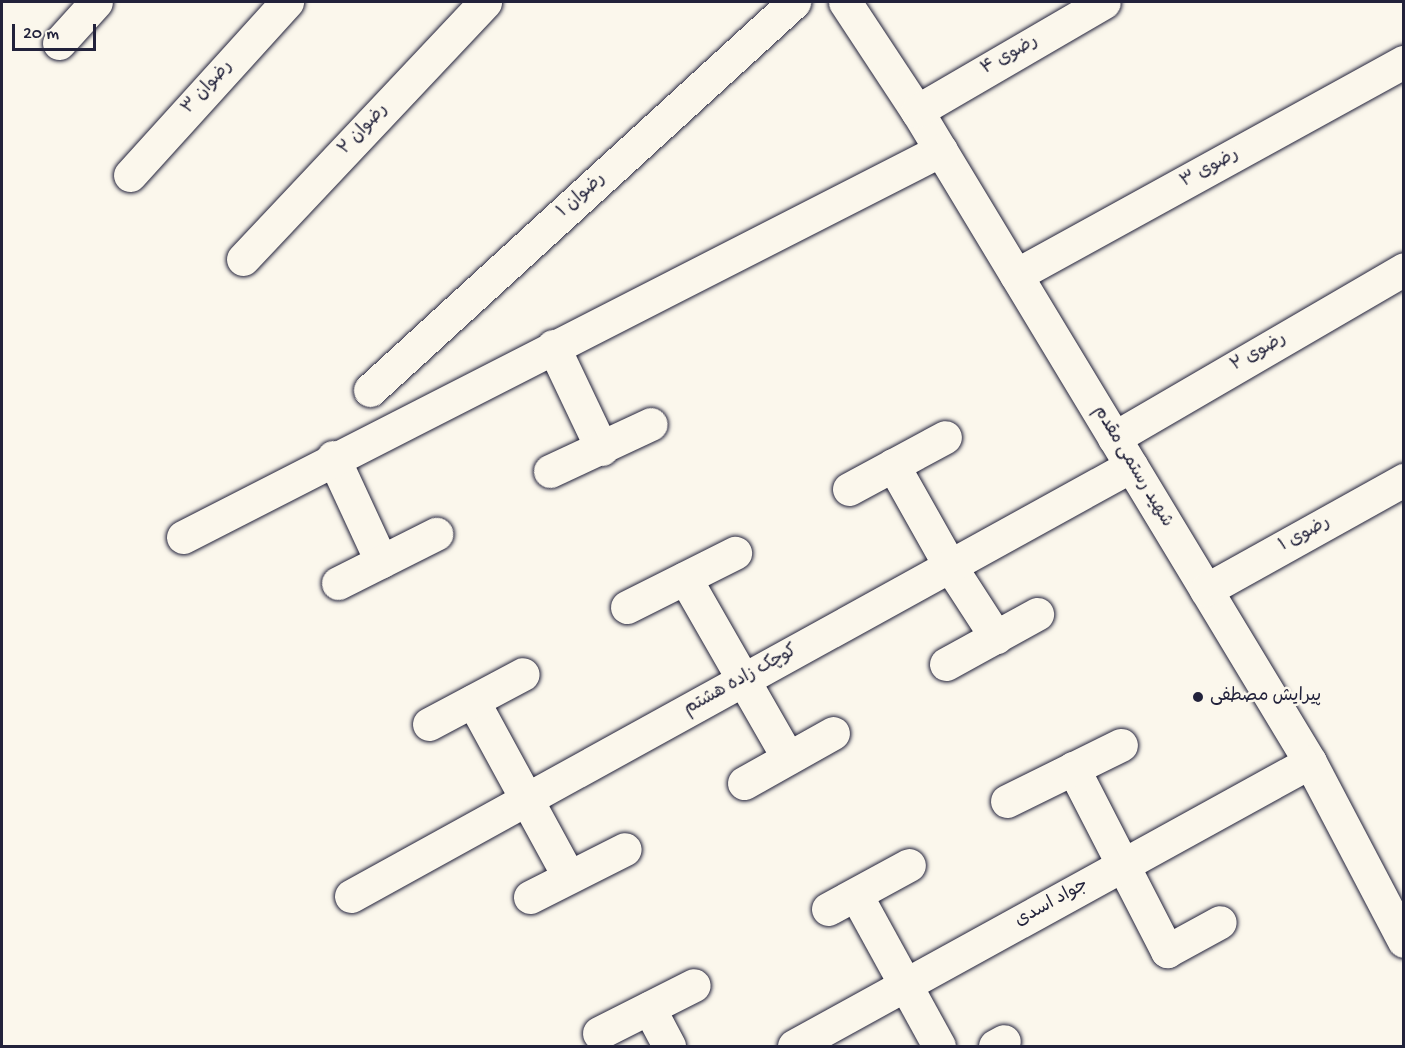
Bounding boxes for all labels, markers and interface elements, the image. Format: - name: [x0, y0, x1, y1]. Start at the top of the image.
- scale bar: [15, 12, 99, 50]
- text: 20 m: [23, 24, 59, 45]
- street label: رضوی ۴: [978, 31, 1042, 81]
- street label: رضوان ۳: [178, 57, 238, 119]
- street label: رضوان ۲: [335, 100, 393, 160]
- street label: رضوی ۳: [1177, 144, 1243, 194]
- street label: رضوان ۱: [554, 169, 610, 223]
- street label: رضوی ۲: [1227, 329, 1291, 377]
- street label: شهید رستمی مقدم: [1087, 402, 1177, 532]
- street label: رضوی ۱: [1276, 512, 1334, 558]
- street label: کوچک زاده هشتم: [681, 641, 801, 721]
- place label: پیرایش مصطفی: [1210, 686, 1321, 708]
- marker: پیرایش مصطفی: [1191, 690, 1205, 704]
- street label: جواد اسدی: [1012, 875, 1092, 933]

